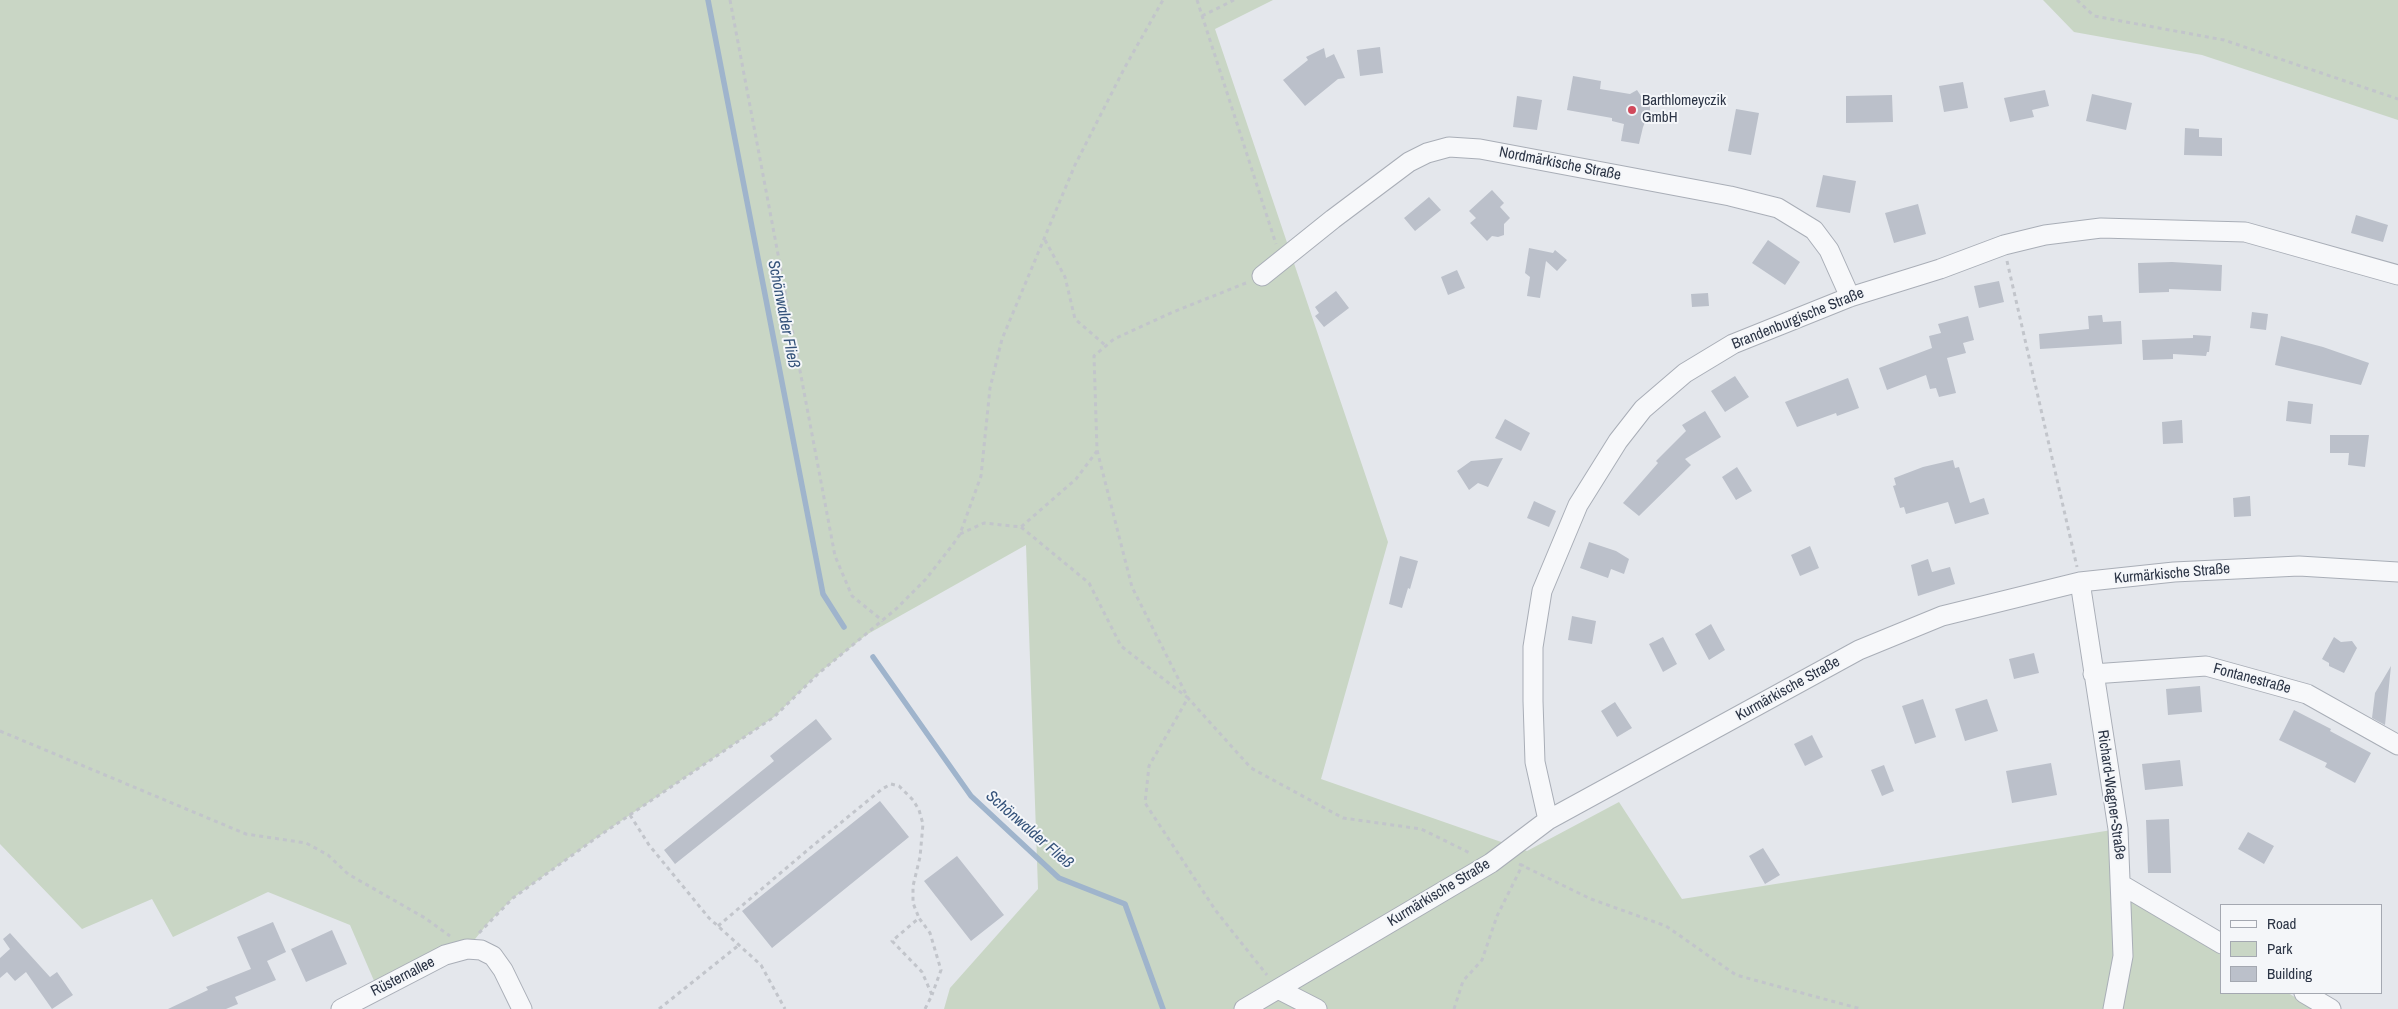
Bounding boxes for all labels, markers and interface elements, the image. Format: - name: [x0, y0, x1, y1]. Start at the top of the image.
- place label: Barthlomeyczik GmbH: [1642, 92, 1726, 127]
- marker: Barthlomeyczik GmbH: [1626, 104, 1638, 116]
- street label: Nordmärkische Straße: [1498, 143, 1622, 185]
- water label: Schönwalder Fließ: [763, 258, 803, 370]
- street label: Brandenburgische Straße: [1729, 284, 1867, 354]
- street label: Kurmärkische Straße: [2113, 560, 2231, 588]
- street label: Kurmärkische Straße: [1733, 653, 1843, 725]
- street label: Fontanestraße: [2211, 660, 2293, 698]
- street label: Richard-Wagner-Straße: [2093, 729, 2129, 861]
- water label: Schönwalder Fließ: [981, 787, 1077, 873]
- street label: Kurmärkische Straße: [1385, 855, 1493, 931]
- legend: [2220, 904, 2383, 994]
- text: Road: [2267, 913, 2296, 934]
- text: Park: [2267, 938, 2292, 959]
- street label: Rüsternallee: [368, 953, 438, 1001]
- text: Building: [2267, 963, 2312, 984]

